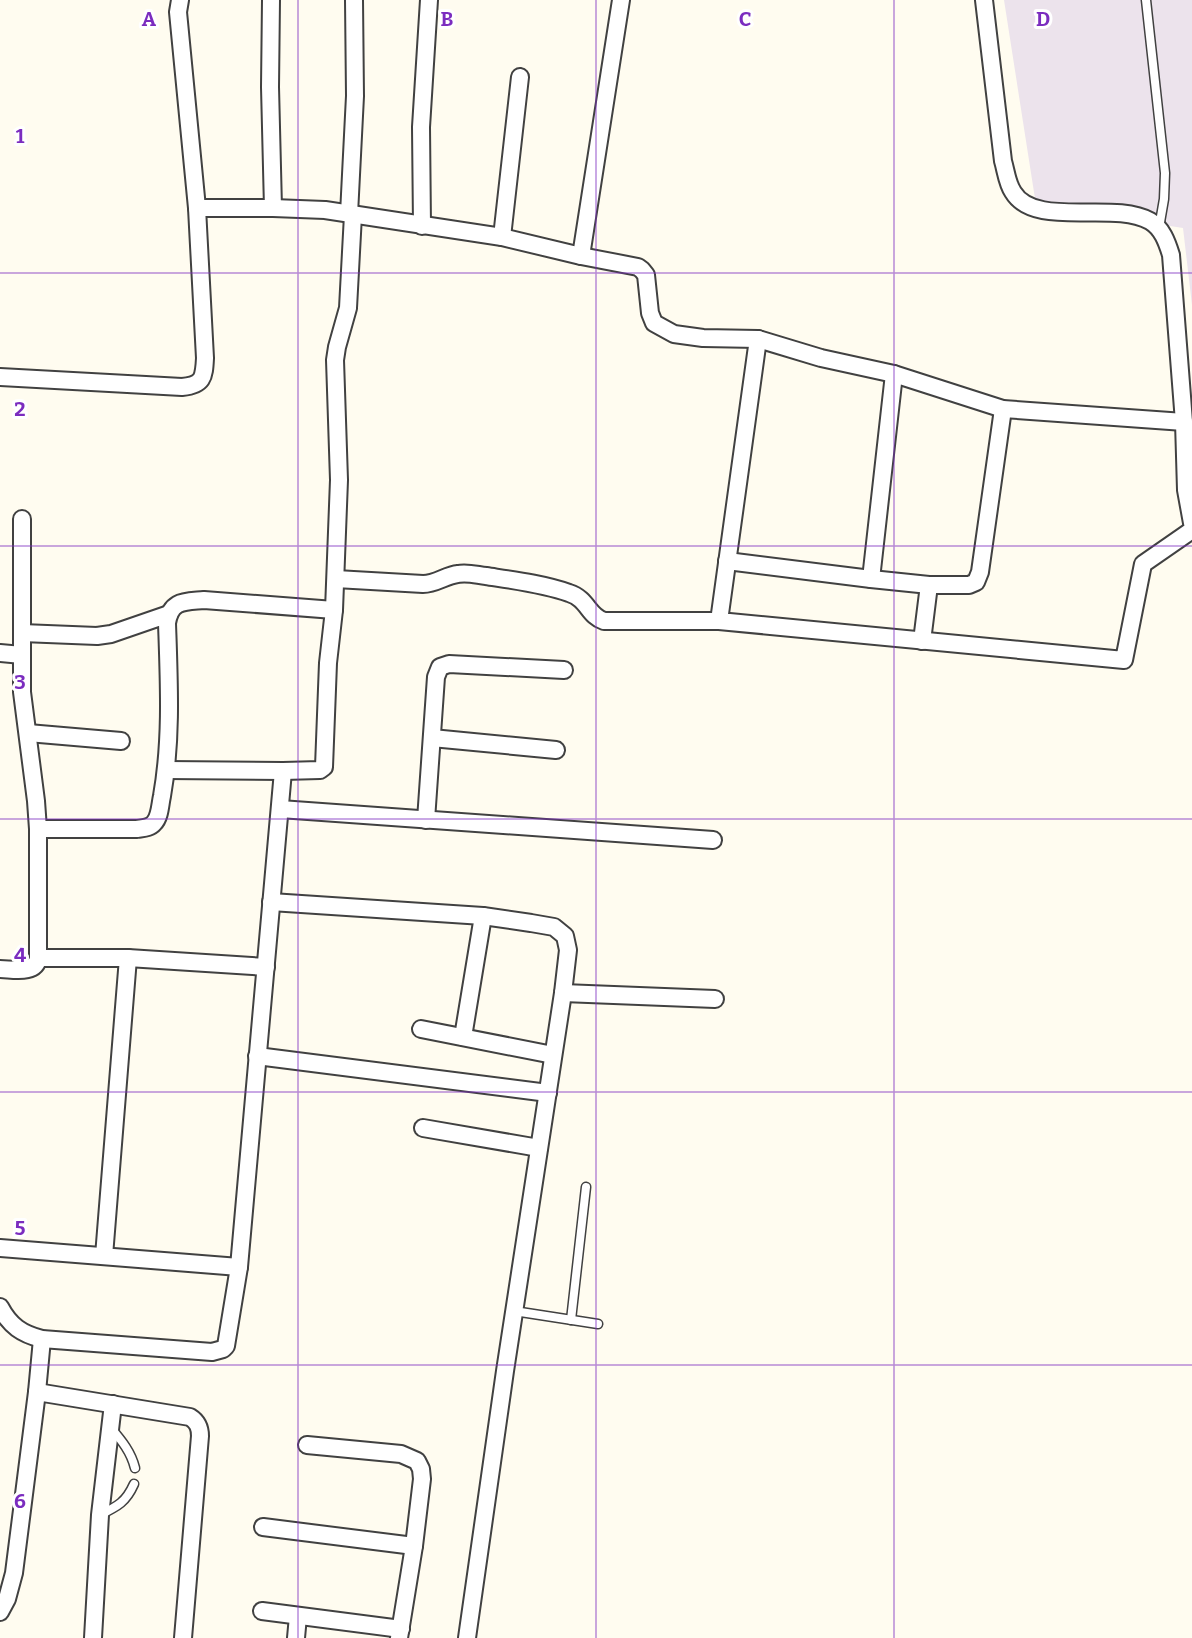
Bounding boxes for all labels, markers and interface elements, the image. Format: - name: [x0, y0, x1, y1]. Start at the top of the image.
- text: A: [142, 7, 157, 31]
- text: B: [441, 7, 454, 31]
- text: C: [739, 7, 751, 31]
- text: D: [1036, 7, 1050, 31]
- text: 1: [16, 124, 25, 148]
- text: 2: [14, 397, 26, 421]
- text: 3: [14, 670, 26, 694]
- text: 4: [14, 943, 26, 967]
- text: 5: [15, 1216, 26, 1240]
- text: 6: [14, 1489, 26, 1513]

